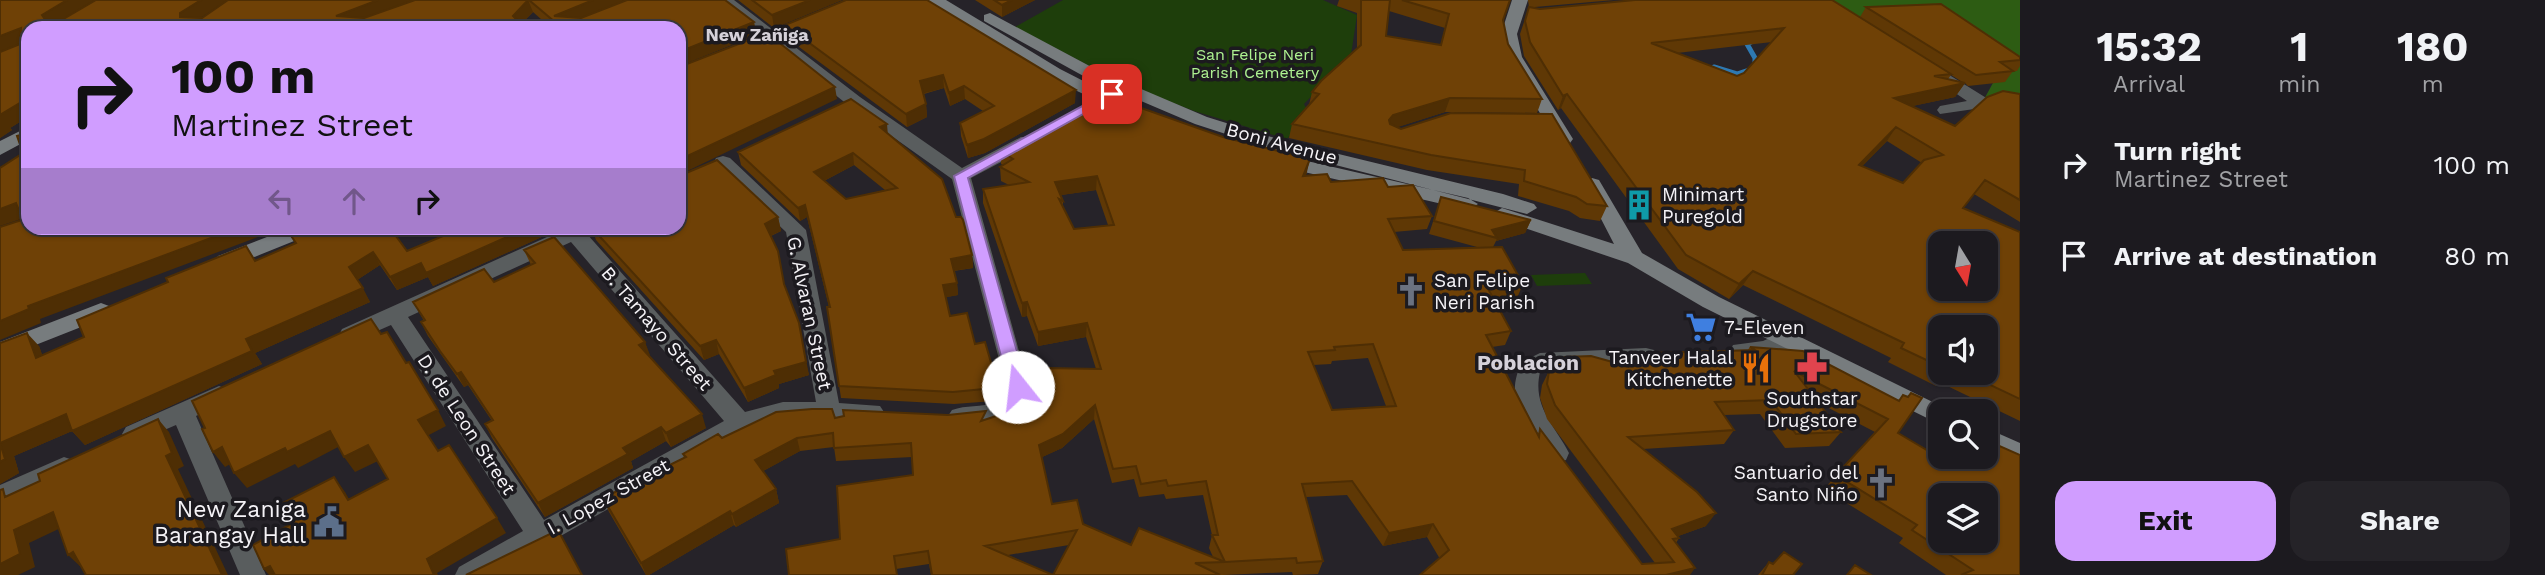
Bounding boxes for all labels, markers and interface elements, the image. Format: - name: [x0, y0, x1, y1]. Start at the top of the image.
- text: 15:32: [2097, 22, 2202, 71]
- text: 1: [2290, 22, 2308, 71]
- text: 180: [2397, 22, 2468, 71]
- district label: New Zañiga: [705, 24, 809, 45]
- park label: San Felipe Neri Parish Cemetery: [1191, 45, 1320, 82]
- text: 100 m: [171, 47, 315, 105]
- icon: right: [56, 49, 147, 140]
- pin: [1082, 64, 1142, 124]
- text: Arrival: [2113, 71, 2185, 98]
- text: min: [2278, 71, 2321, 98]
- text: m: [2422, 71, 2444, 98]
- icon: arrive: [1093, 75, 1131, 113]
- text: Martinez Street: [171, 106, 413, 144]
- street label: Boni Avenue: [1224, 118, 1340, 169]
- text: Turn right: [2114, 136, 2241, 166]
- icon: right: [2055, 146, 2093, 184]
- text: 100 m: [2434, 150, 2510, 180]
- text: Martinez Street: [2114, 166, 2288, 193]
- icon: left: [262, 182, 300, 220]
- icon: ahead: [335, 182, 373, 220]
- icon: right: [408, 182, 446, 220]
- place label: Minimart Puregold: [1662, 183, 1744, 228]
- building icon: Minimart Puregold: [1622, 188, 1656, 222]
- north arrow: [1928, 231, 1998, 301]
- map controls: [1928, 231, 1998, 553]
- street label: G. Alvaran Street: [782, 234, 837, 392]
- icon: arrive: [2055, 237, 2093, 275]
- text: Arrive at destination: [2114, 241, 2377, 271]
- text: 80 m: [2444, 241, 2510, 271]
- street label: B. Tamayo Street: [596, 262, 717, 395]
- place label: San Felipe Neri Parish: [1434, 269, 1535, 314]
- church icon: San Felipe Neri Parish: [1394, 274, 1428, 308]
- supermarket icon: 7-Eleven: [1684, 310, 1718, 344]
- button: sound: [1928, 315, 1998, 385]
- place label: 7-Eleven: [1724, 316, 1805, 339]
- place label: Tanveer Halal Kitchenette: [1609, 346, 1733, 391]
- street label: D. de Leon Street: [413, 350, 521, 499]
- position arrow: [981, 350, 1055, 424]
- district label: Poblacion: [1477, 350, 1579, 375]
- pharmacy icon: Southstar Drugstore: [1795, 350, 1829, 384]
- restaurant icon: Tanveer Halal Kitchenette: [1739, 351, 1773, 385]
- place label: Southstar Drugstore: [1766, 387, 1858, 432]
- button: search: [1928, 399, 1998, 469]
- street label: I. Lopez Street: [543, 453, 673, 540]
- place label: Santuario del Santo Niño: [1734, 461, 1858, 506]
- church icon: Santuario del Santo Niño: [1864, 466, 1898, 500]
- button: Exit: [2055, 481, 2276, 561]
- button: Share: [2290, 481, 2510, 561]
- button: layers: [1928, 483, 1998, 553]
- place label: New Zaniga Barangay Hall: [154, 496, 306, 549]
- public building icon: New Zaniga Barangay Hall: [312, 505, 346, 539]

